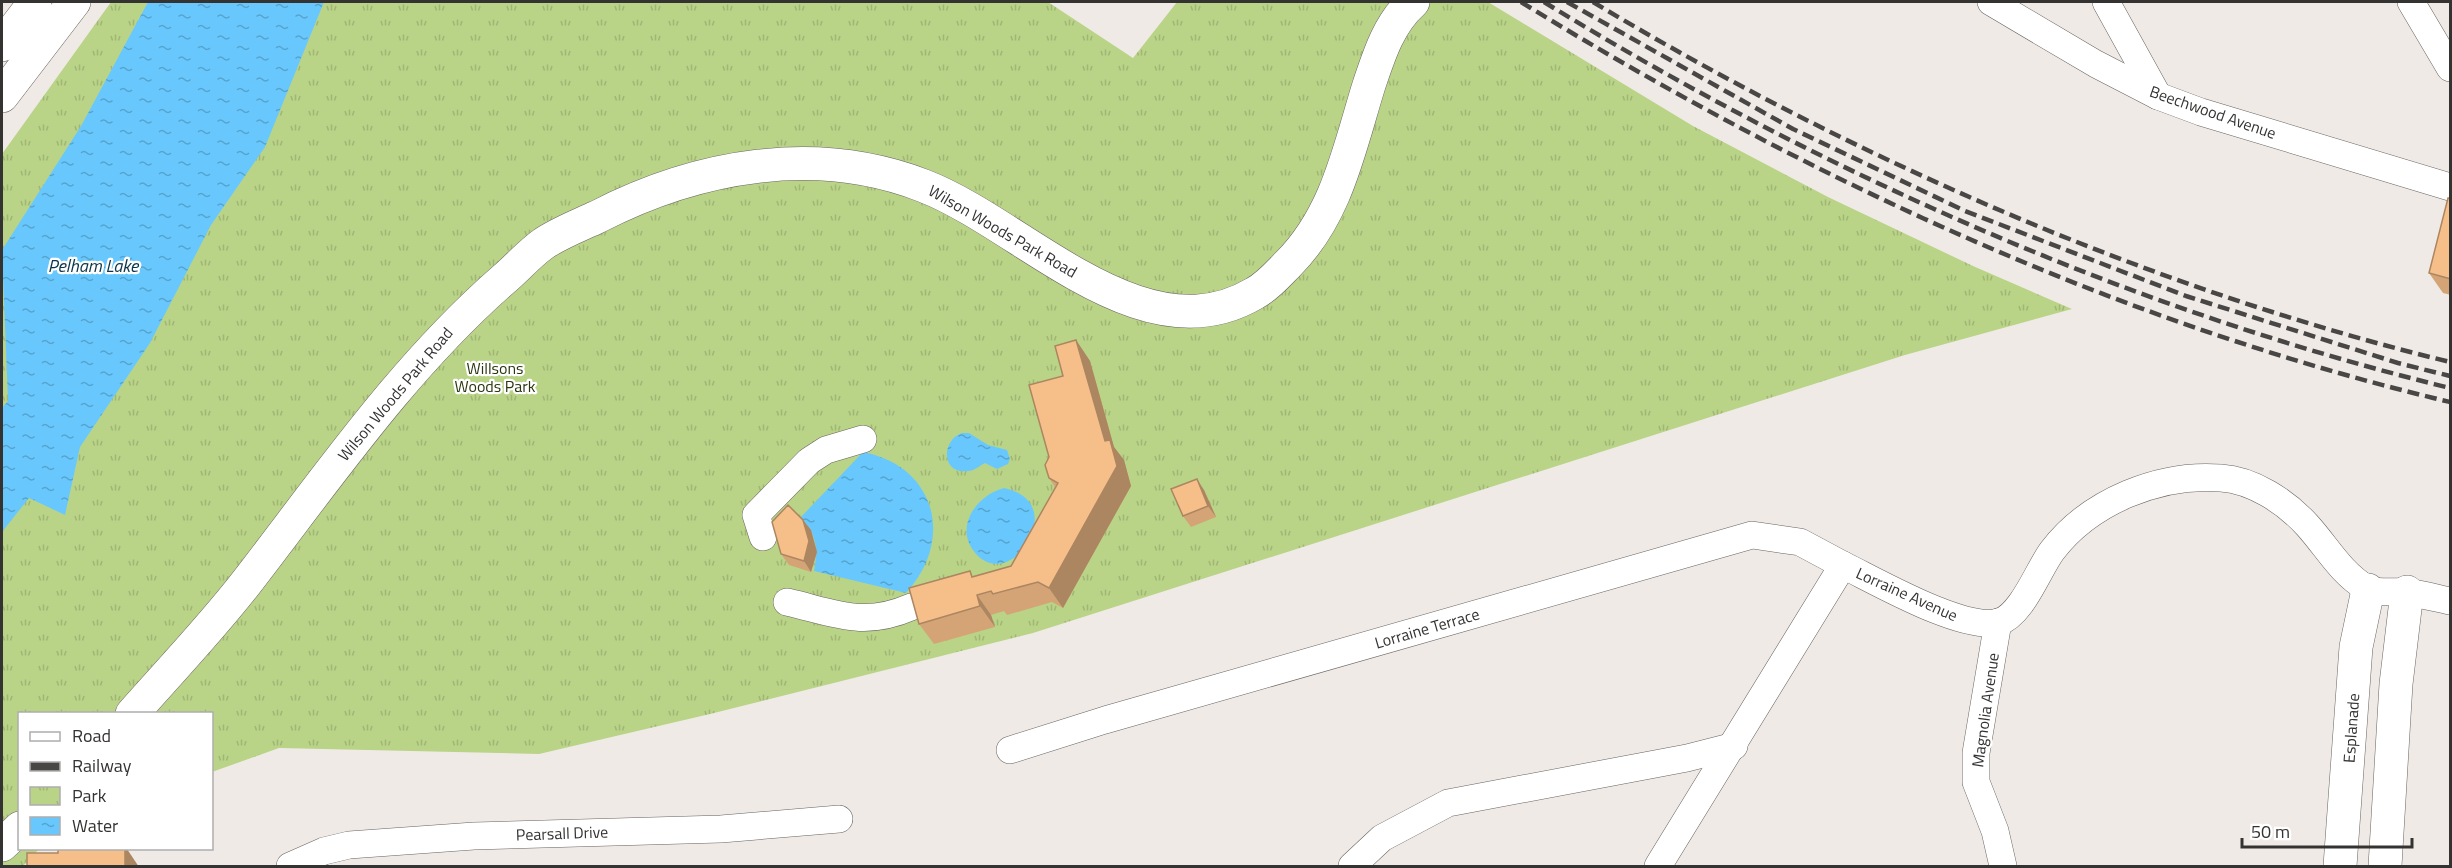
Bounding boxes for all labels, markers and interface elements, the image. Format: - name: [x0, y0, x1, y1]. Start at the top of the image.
- street label: Beechwood Avenue: [2146, 79, 2280, 145]
- street label: Wilson Woods Park Road: [924, 179, 1082, 283]
- water label: Pelham Lake: [48, 252, 140, 279]
- street label: Wilson Woods Park Road: [332, 322, 458, 466]
- park label: Willsons Woods Park: [455, 356, 536, 398]
- street label: Lorraine Avenue: [1852, 561, 1962, 627]
- street label: Lorraine Terrace: [1372, 602, 1482, 654]
- street label: Magnolia Avenue: [1965, 651, 2005, 769]
- street label: Esplanade: [2337, 692, 2365, 764]
- legend: [18, 712, 213, 850]
- text: Road: [72, 722, 111, 749]
- text: Railway: [72, 752, 132, 779]
- text: Park: [72, 782, 107, 809]
- scale bar: [2242, 811, 2412, 849]
- text: Water: [72, 812, 118, 839]
- text: 50 m: [2251, 818, 2290, 845]
- street label: Pearsall Drive: [515, 819, 609, 847]

